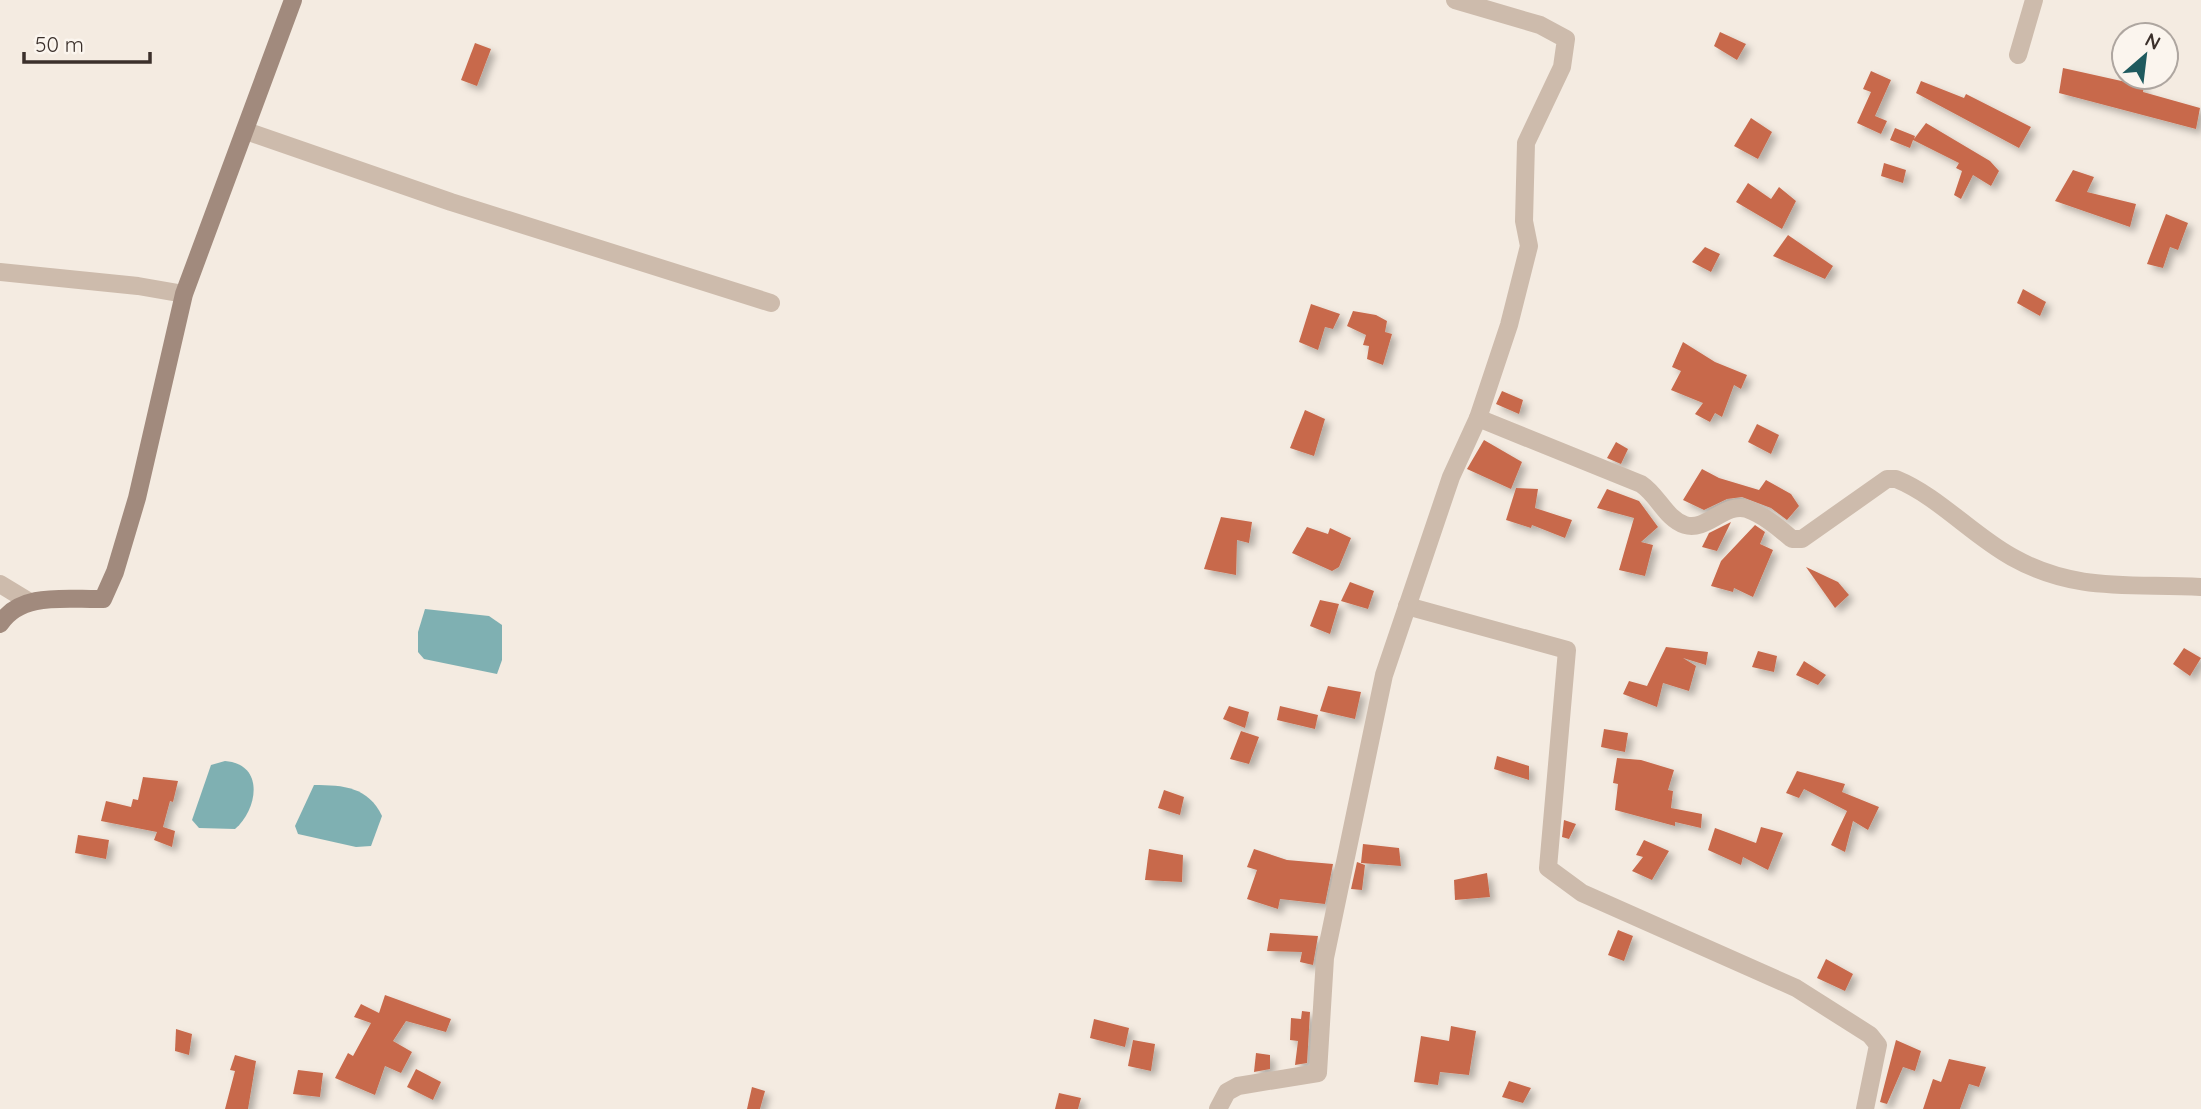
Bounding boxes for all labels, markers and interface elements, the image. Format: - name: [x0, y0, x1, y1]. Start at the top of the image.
- scale bar: [24, 21, 150, 65]
- north arrow: [2110, 21, 2180, 91]
- text: N: [2141, 27, 2165, 55]
- text: 50 m: [35, 31, 84, 57]

